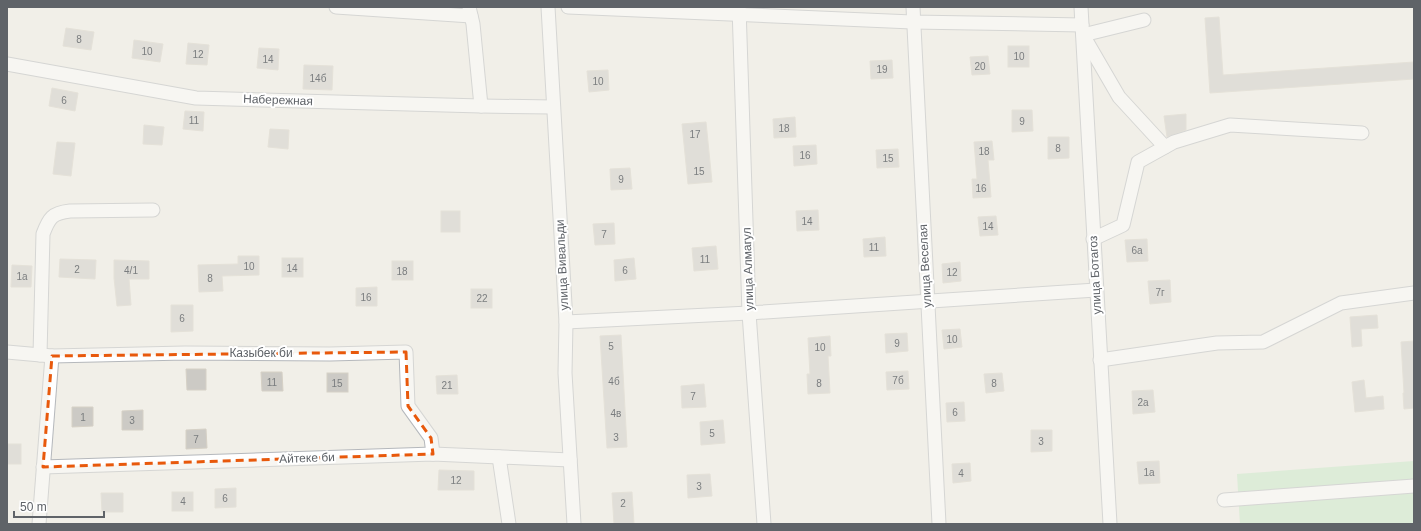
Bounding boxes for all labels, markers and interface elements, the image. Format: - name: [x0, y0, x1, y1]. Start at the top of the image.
- house number: 8: [76, 34, 82, 45]
- house number: 10: [141, 46, 153, 57]
- house number: 12: [192, 49, 204, 60]
- house number: 10: [1013, 51, 1025, 62]
- house number: 14: [262, 54, 274, 65]
- house number: 20: [974, 61, 986, 72]
- house number: 19: [876, 64, 888, 75]
- house number: 14б: [310, 73, 327, 84]
- house number: 10: [592, 76, 604, 87]
- street label: Набережная: [243, 92, 313, 108]
- house number: 6: [61, 95, 67, 106]
- house number: 11: [189, 115, 200, 126]
- house number: 9: [1019, 116, 1025, 127]
- house number: 18: [778, 123, 790, 134]
- house number: 17: [689, 129, 701, 140]
- house number: 8: [1055, 143, 1061, 154]
- house number: 18: [978, 146, 990, 157]
- house number: 16: [799, 150, 811, 161]
- house number: 15: [882, 153, 894, 164]
- house number: 15: [693, 166, 705, 177]
- house number: 9: [618, 174, 624, 185]
- house number: 16: [975, 183, 987, 194]
- house number: 14: [801, 216, 813, 227]
- street label: улица Вивальди: [553, 219, 571, 311]
- house number: 14: [982, 221, 994, 232]
- street label: улица Веселая: [916, 224, 934, 308]
- street label: улица Алмагул: [740, 227, 756, 311]
- house number: 7: [601, 229, 607, 240]
- street label: улица Ботагоз: [1086, 235, 1104, 315]
- house number: 11: [869, 242, 880, 253]
- house number: 6а: [1131, 245, 1143, 256]
- house number: 11: [700, 254, 711, 265]
- house number: 10: [243, 261, 255, 272]
- house number: 14: [286, 263, 298, 274]
- house number: 2: [74, 264, 80, 275]
- house number: 4/1: [124, 265, 138, 276]
- house number: 6: [622, 265, 628, 276]
- house number: 18: [396, 266, 408, 277]
- house number: 12: [946, 267, 958, 278]
- house number: 1а: [16, 271, 28, 282]
- house number: 8: [207, 273, 213, 284]
- house number: 7г: [1155, 287, 1165, 298]
- house number: 16: [360, 292, 372, 303]
- house number: 22: [476, 293, 488, 304]
- house number: 6: [179, 313, 185, 324]
- house number: 10: [946, 334, 958, 345]
- house number: 9: [894, 338, 900, 349]
- house number: 5: [608, 341, 614, 352]
- house number: 10: [814, 342, 826, 353]
- street label: Казыбек би: [229, 346, 293, 360]
- house number: 7б: [892, 375, 904, 386]
- house number: 4б: [608, 376, 620, 387]
- house number: 11: [267, 377, 278, 388]
- house number: 15: [331, 378, 343, 389]
- house number: 8: [816, 378, 822, 389]
- house number: 8: [991, 378, 997, 389]
- house number: 21: [441, 380, 453, 391]
- house number: 7: [690, 391, 696, 402]
- house number: 2а: [1137, 397, 1149, 408]
- house number: 6: [952, 407, 958, 418]
- house number: 4в: [611, 408, 621, 419]
- house number: 1: [80, 412, 86, 423]
- house number: 3: [129, 415, 135, 426]
- house number: 5: [709, 428, 715, 439]
- house number: 3: [613, 432, 619, 443]
- house number: 7: [193, 434, 199, 445]
- house number: 3: [1038, 436, 1044, 447]
- street label: Айтеке би: [279, 450, 335, 466]
- house number: 1а: [1143, 467, 1155, 478]
- house number: 4: [958, 468, 964, 479]
- house number: 12: [450, 475, 462, 486]
- house number: 3: [696, 481, 702, 492]
- scale bar: [14, 493, 104, 519]
- house number: 6: [222, 493, 228, 504]
- house number: 4: [180, 496, 186, 507]
- house number: 2: [620, 498, 626, 509]
- text: 50 m: [20, 500, 47, 514]

